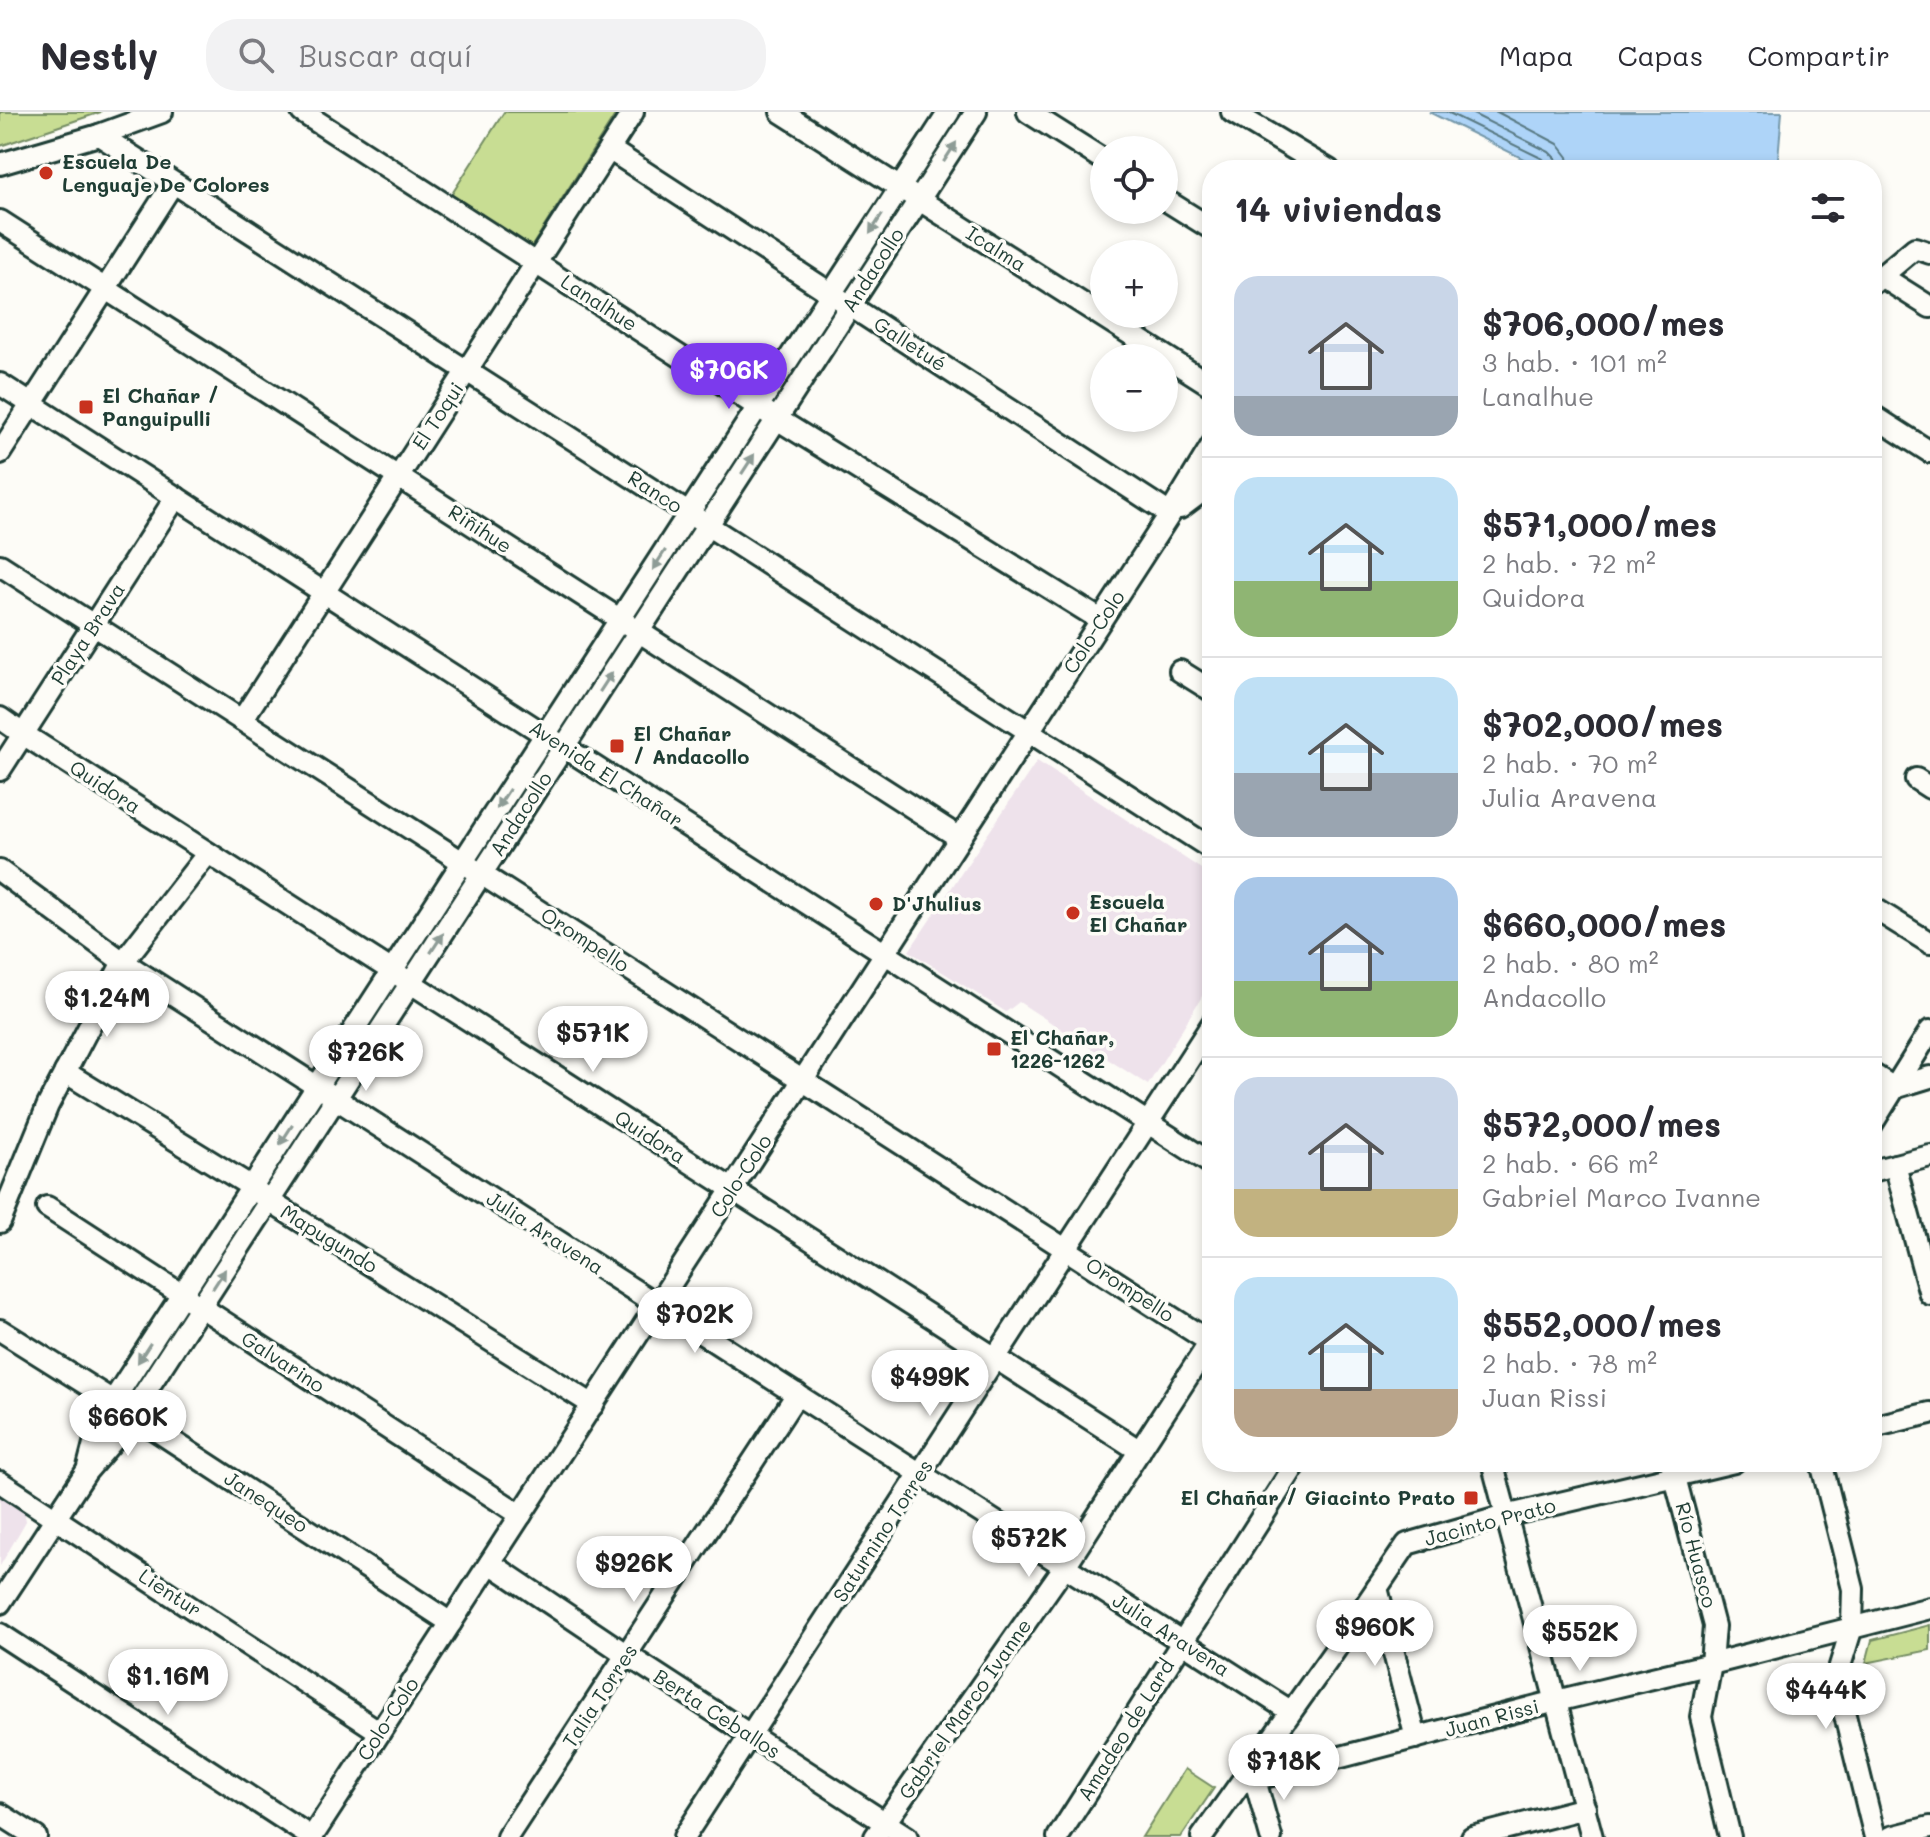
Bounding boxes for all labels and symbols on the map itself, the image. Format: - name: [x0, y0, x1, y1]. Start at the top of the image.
- one-way arrow: [943, 141, 957, 163]
- place label: Escuela De Lenguaje De Colores: [62, 148, 270, 197]
- marker: Escuela De Lenguaje De Colores: [37, 164, 55, 182]
- one-way arrow: [869, 214, 884, 235]
- street label: Icalma: [961, 220, 1032, 277]
- street label: Andacollo: [835, 222, 909, 317]
- street label: Lanalhue: [556, 268, 643, 337]
- street label: Galletué: [869, 310, 952, 376]
- pin: $706K: [673, 343, 785, 411]
- street label: El Toqui: [406, 377, 469, 454]
- place label: El Chañar / Panguipulli: [102, 382, 219, 431]
- marker: El Chañar / Panguipulli: [77, 398, 95, 416]
- one-way arrow: [740, 453, 754, 475]
- street label: Ranco: [623, 464, 688, 518]
- street label: Riñihue: [444, 498, 517, 558]
- one-way arrow: [652, 549, 666, 571]
- street label: Playa Brava: [44, 577, 130, 690]
- street label: Colo-Colo: [1057, 585, 1130, 678]
- one-way arrow: [599, 671, 613, 693]
- street label: Avenida El Chañar: [525, 714, 688, 833]
- place label: El Chañar / Andacollo: [633, 720, 749, 769]
- marker: El Chañar / Andacollo: [608, 737, 626, 755]
- street label: Quidora: [65, 754, 146, 819]
- street label: Andacollo: [483, 766, 557, 861]
- one-way arrow: [496, 789, 511, 810]
- place label: Escuela El Chañar: [1089, 888, 1187, 937]
- place label: D'Jhulius: [892, 890, 982, 916]
- marker: D'Jhulius: [867, 895, 885, 913]
- street label: Orompello: [536, 901, 635, 977]
- marker: Escuela El Chañar: [1064, 904, 1082, 922]
- one-way arrow: [429, 932, 444, 954]
- pin: $1.24M: [42, 971, 172, 1039]
- pin: $571K: [537, 1006, 649, 1074]
- place label: El Chañar, 1226-1262: [1010, 1024, 1114, 1073]
- pin: $726K: [310, 1025, 422, 1093]
- marker: El Chañar, 1226-1262: [985, 1040, 1003, 1058]
- street label: Quidora: [610, 1104, 691, 1169]
- one-way arrow: [279, 1124, 293, 1146]
- street label: Colo-Colo: [704, 1129, 777, 1222]
- street label: Julia Aravena: [482, 1185, 609, 1280]
- street label: Mapugundo: [276, 1198, 383, 1278]
- street label: Orompello: [1081, 1251, 1180, 1327]
- one-way arrow: [212, 1268, 227, 1289]
- pin: $702K: [639, 1287, 751, 1355]
- street label: Galvarino: [237, 1325, 330, 1398]
- one-way arrow: [137, 1342, 152, 1364]
- pin: $499K: [874, 1350, 986, 1418]
- pin: $660K: [72, 1390, 184, 1458]
- street label: Saturnino Torres: [826, 1454, 938, 1607]
- street label: Janequeo: [220, 1464, 314, 1538]
- place label: El Chañar / Giacinto Prato: [1180, 1484, 1455, 1510]
- marker: El Chañar / Giacinto Prato: [1462, 1489, 1480, 1507]
- street label: Jacinto Prato: [1421, 1491, 1558, 1551]
- street label: Río Huasco: [1670, 1499, 1724, 1611]
- pin: $572K: [973, 1511, 1085, 1579]
- pin: $926K: [578, 1536, 690, 1604]
- street label: Lientur: [134, 1562, 207, 1622]
- street label: Julia Aravena: [1108, 1587, 1235, 1682]
- pin: $960K: [1319, 1600, 1431, 1668]
- pin: $552K: [1524, 1605, 1636, 1673]
- street label: Gabriel Marco Ivanne: [892, 1613, 1036, 1804]
- street label: Talia Torres: [556, 1639, 642, 1752]
- pin: $1.16M: [103, 1649, 233, 1717]
- street label: Amadeo de Lard: [1071, 1654, 1179, 1805]
- street label: Berta Ceballos: [649, 1663, 786, 1764]
- pin: $444K: [1770, 1663, 1882, 1731]
- street label: Colo-Colo: [351, 1672, 424, 1765]
- street label: Juan Rissi: [1442, 1692, 1542, 1742]
- pin: $718K: [1228, 1734, 1340, 1802]

